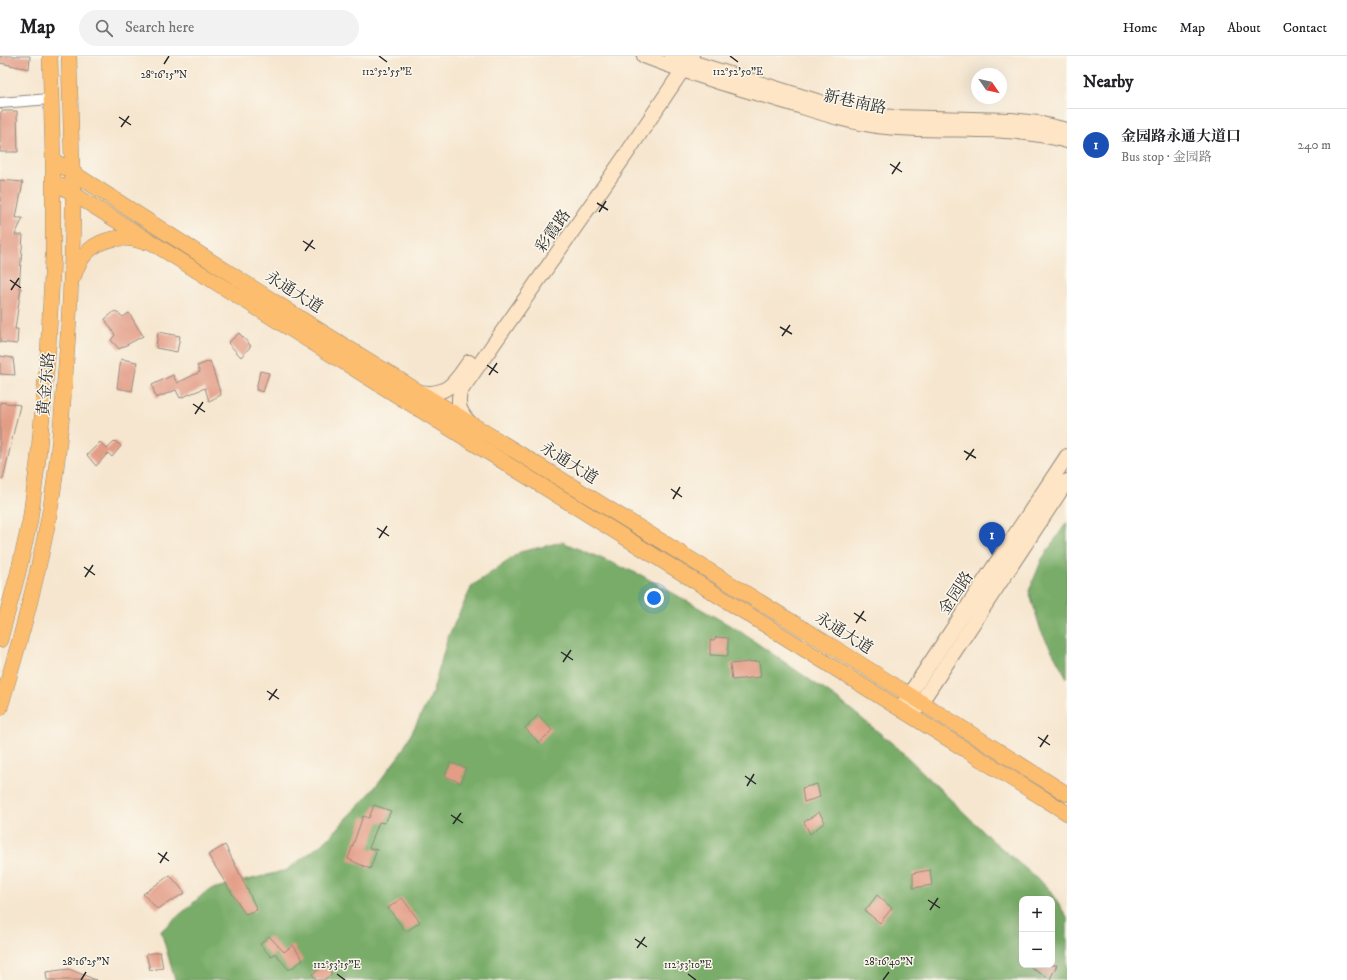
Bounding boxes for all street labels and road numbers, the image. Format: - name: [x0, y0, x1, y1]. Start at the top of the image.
- street label: 新巷南路: [822, 86, 888, 118]
- street label: 彩霞路: [531, 206, 575, 256]
- street label: 永通大道: [262, 267, 326, 317]
- street label: 黄金东路: [33, 351, 59, 417]
- street label: 永通大道: [537, 438, 601, 488]
- street label: 金园路: [934, 568, 978, 618]
- street label: 永通大道: [812, 608, 876, 658]

